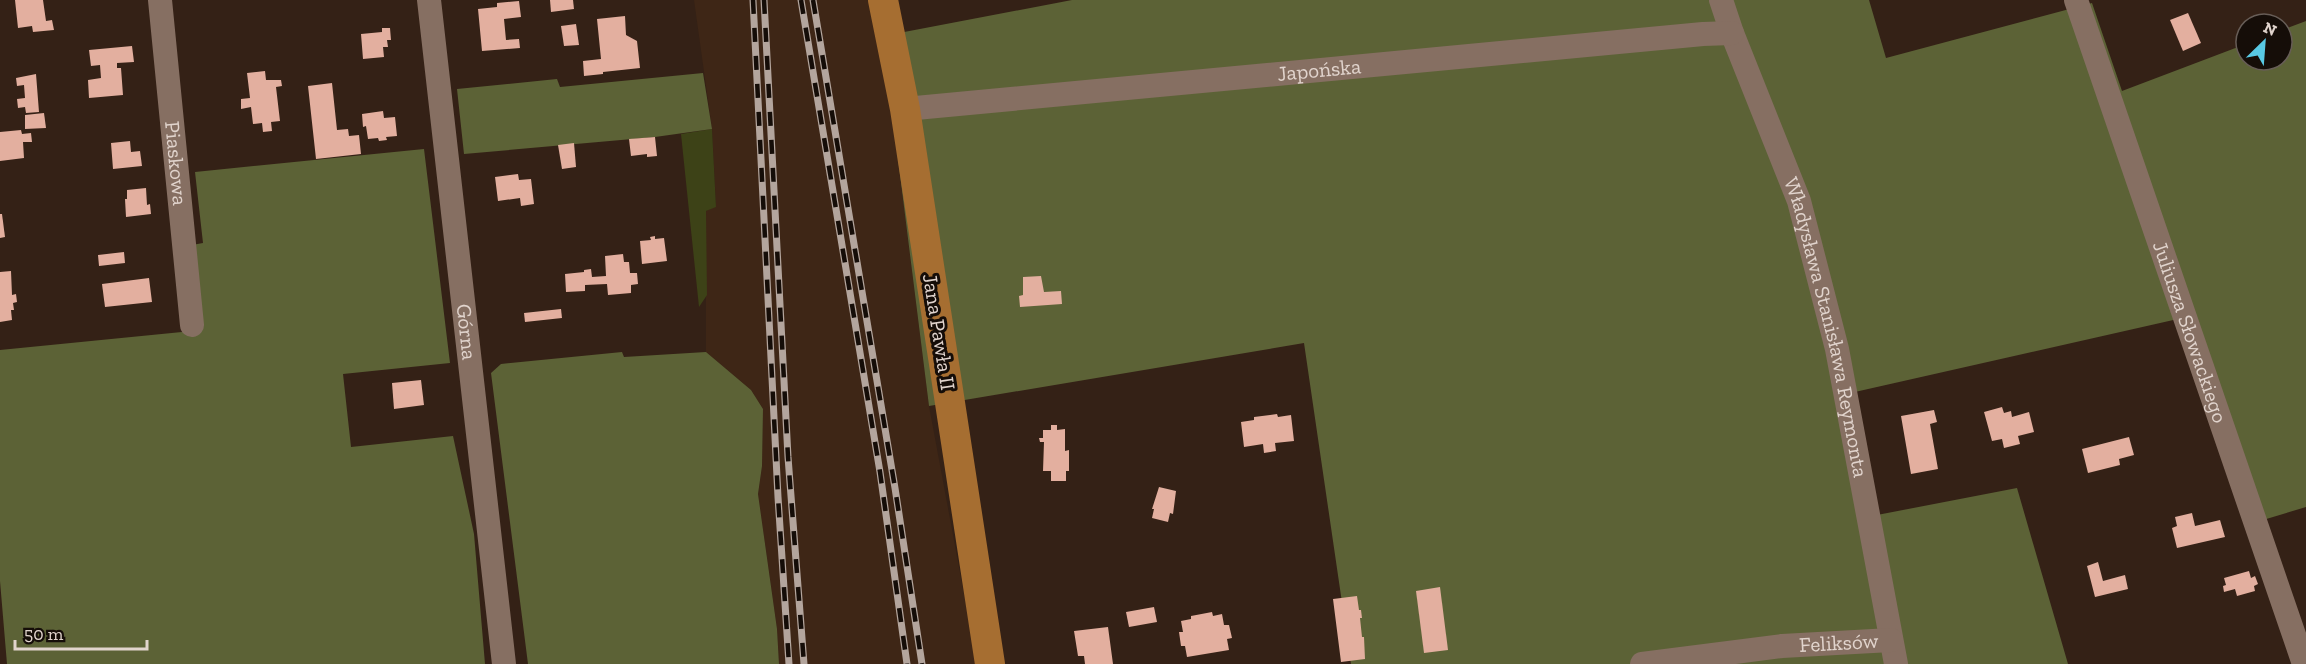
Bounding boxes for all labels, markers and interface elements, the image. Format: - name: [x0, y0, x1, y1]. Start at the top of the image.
- north arrow: [2234, 12, 2294, 72]
- text: N: [2261, 18, 2280, 40]
- street label: Japońska: [1276, 53, 1362, 86]
- street label: Piaskowa: [160, 120, 193, 207]
- street label: Władysława Stanisława Reymonta: [1779, 173, 1874, 479]
- street label: Juliusza Słowackiego: [2148, 238, 2233, 426]
- street label: Jana Pawła II: [918, 272, 961, 392]
- street label: Górna: [451, 302, 483, 361]
- scale bar: [15, 613, 147, 651]
- text: 50 m: [24, 623, 64, 645]
- street label: Feliksów: [1798, 628, 1879, 657]

